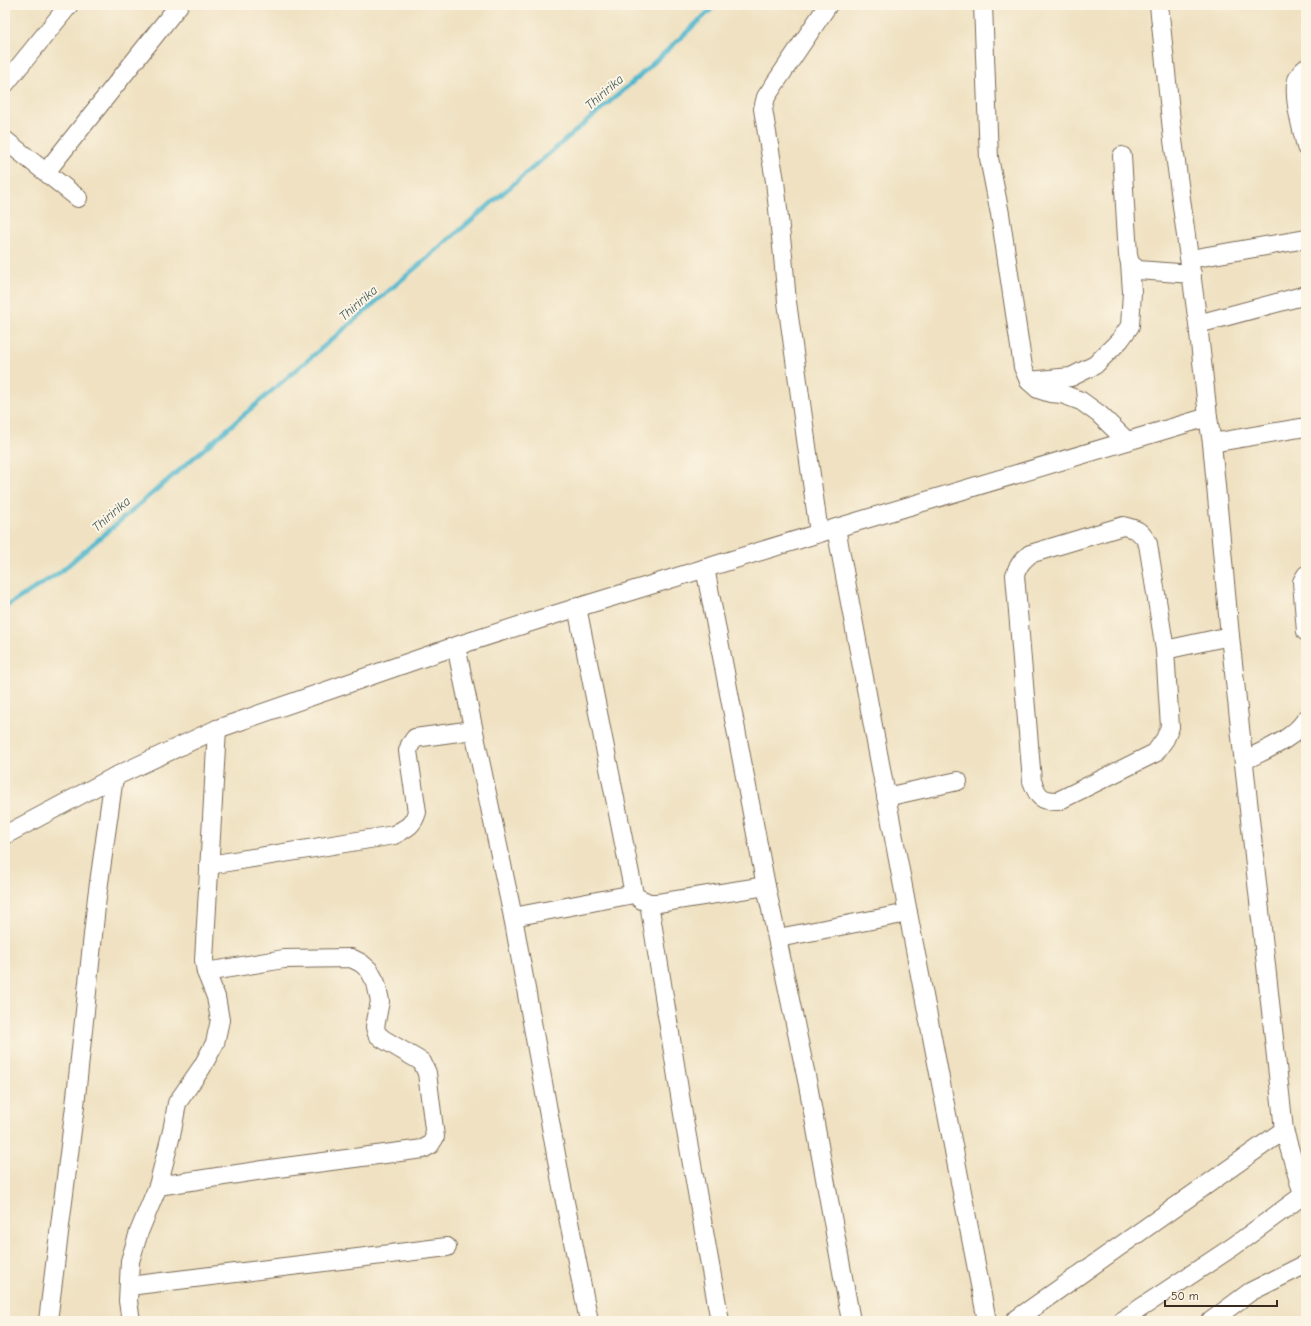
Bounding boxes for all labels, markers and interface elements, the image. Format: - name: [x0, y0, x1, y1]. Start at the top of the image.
- water label: Thiririka: [582, 71, 626, 113]
- water label: Thiririka: [336, 282, 380, 324]
- water label: Thiririka: [89, 493, 133, 535]
- scale bar: [1165, 1282, 1277, 1308]
- text: 50 m: [1171, 1289, 1199, 1303]

